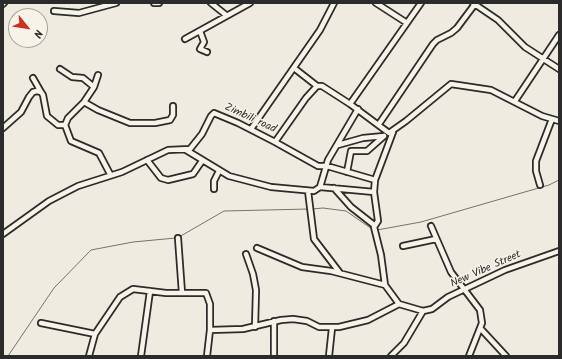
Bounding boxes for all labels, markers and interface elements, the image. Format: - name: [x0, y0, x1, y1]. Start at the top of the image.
- north arrow: [8, 8, 48, 48]
- text: N: [28, 26, 47, 41]
- street label: Zimbili road: [222, 101, 278, 137]
- street label: New Vibe Street: [449, 249, 523, 291]

